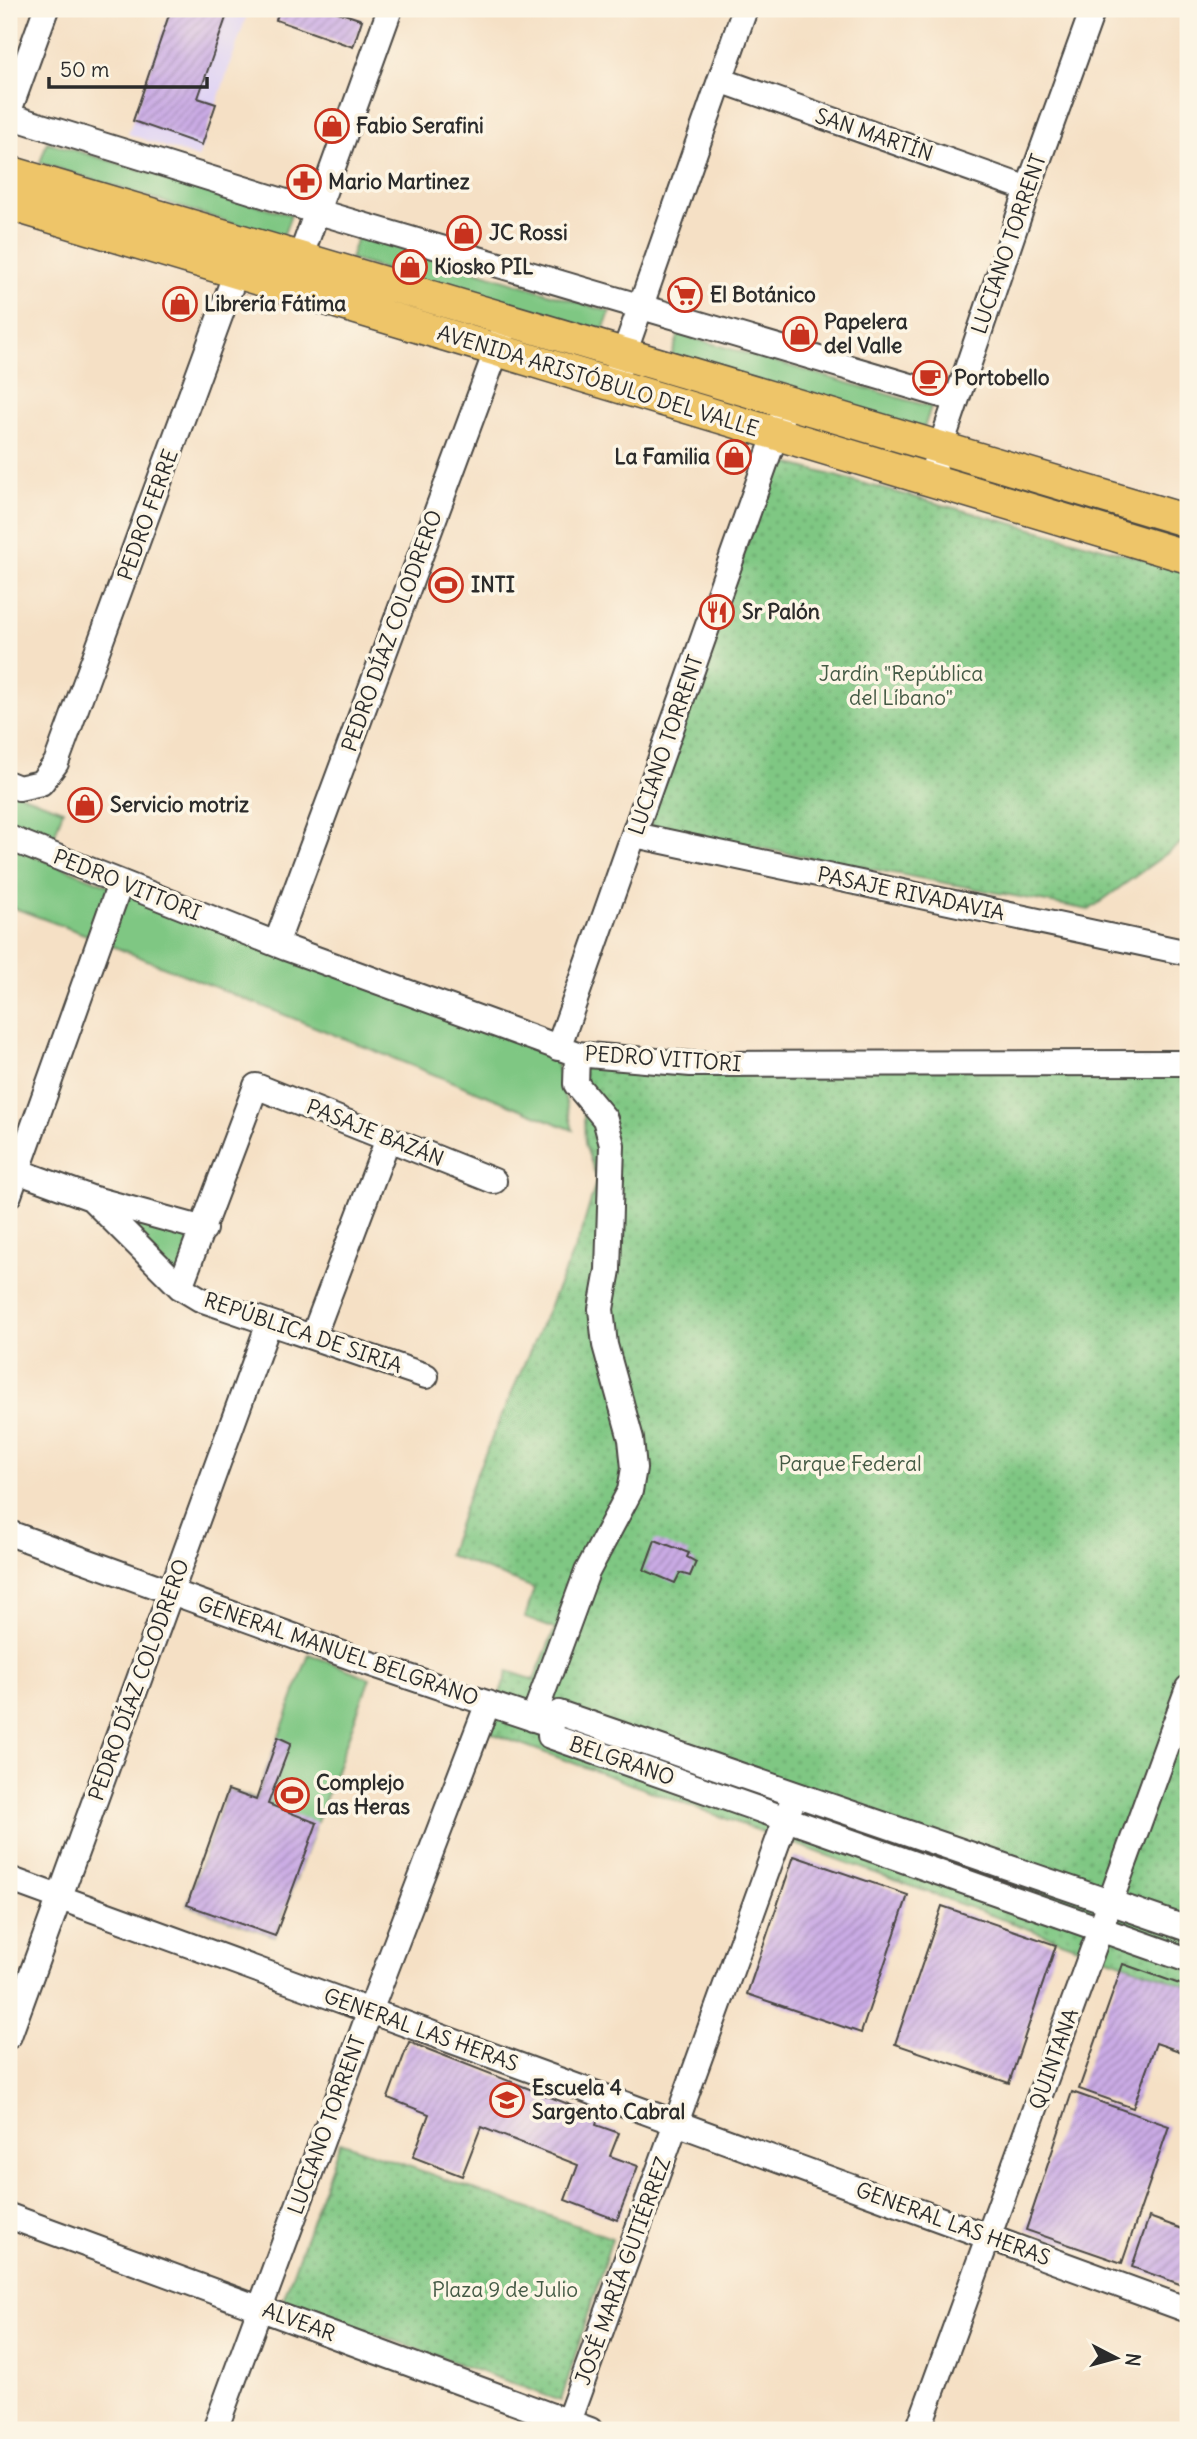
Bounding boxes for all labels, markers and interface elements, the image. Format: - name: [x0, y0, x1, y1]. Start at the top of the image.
- scale bar: [49, 46, 206, 90]
- text: 50 m: [60, 56, 109, 83]
- street label: SAN MARTÍN: [812, 102, 937, 167]
- shop icon: Fabio Serafini: [313, 107, 351, 145]
- place label: Fabio Serafini: [356, 112, 484, 139]
- street label: LUCIANO TORRENT: [965, 150, 1052, 337]
- pharmacy icon: Mario Martinez: [285, 163, 323, 201]
- place label: Mario Martinez: [328, 168, 470, 195]
- shop icon: JC Rossi: [445, 214, 483, 252]
- place label: JC Rossi: [489, 219, 568, 246]
- shop icon: Kiosko PIL: [391, 248, 429, 286]
- place label: Kiosko PIL: [434, 253, 534, 280]
- supermarket icon: El Botánico: [666, 276, 704, 314]
- place label: El Botánico: [710, 281, 816, 308]
- shop icon: Librería Fátima: [161, 285, 199, 323]
- place label: Librería Fátima: [204, 290, 346, 317]
- place label: Papelera del Valle: [824, 308, 908, 359]
- shop icon: Papelera del Valle: [781, 315, 819, 353]
- street label: AVENIDA ARISTÓBULO DEL VALLE: [434, 319, 762, 442]
- cafe icon: Portobello: [911, 359, 949, 397]
- place label: Portobello: [954, 364, 1050, 391]
- shop icon: La Familia: [715, 438, 753, 476]
- place label: La Familia: [614, 443, 710, 470]
- street label: PEDRO FERRE: [111, 446, 184, 584]
- street label: PEDRO DÍAZ COLODRERO: [335, 506, 448, 755]
- sports icon: INTI: [427, 566, 465, 604]
- place label: INTI: [471, 571, 515, 598]
- restaurant icon: Sr Palón: [698, 593, 736, 631]
- place label: Sr Palón: [742, 598, 820, 625]
- street label: LUCIANO TORRENT: [622, 651, 709, 838]
- park label: Jardín "República del Líbano": [819, 660, 983, 711]
- shop icon: Servicio motriz: [66, 786, 104, 824]
- place label: Servicio motriz: [110, 791, 249, 818]
- street label: PEDRO VITTORI: [49, 843, 205, 926]
- street label: PASAJE RIVADAVIA: [815, 860, 1007, 927]
- street label: PEDRO VITTORI: [584, 1040, 742, 1077]
- street label: PASAJE BAZÁN: [303, 1093, 448, 1172]
- street label: REPÚBLICA DE SIRIA: [200, 1286, 406, 1379]
- park label: Parque Federal: [778, 1450, 922, 1477]
- street label: PEDRO DÍAZ COLODRERO: [82, 1555, 195, 1804]
- street label: GENERAL MANUEL BELGRANO: [194, 1590, 482, 1711]
- street label: BELGRANO: [566, 1730, 678, 1791]
- place label: Complejo Las Heras: [316, 1769, 410, 1820]
- sports icon: Complejo Las Heras: [273, 1776, 311, 1814]
- street label: GENERAL LAS HERAS: [320, 1982, 522, 2077]
- street label: QUINTANA: [1023, 2005, 1084, 2113]
- street label: LUCIANO TORRENT: [282, 2032, 371, 2218]
- place label: Escuela 4 Sargento Cabral: [532, 2074, 685, 2125]
- school or university icon: Escuela 4 Sargento Cabral: [488, 2081, 526, 2119]
- street label: JOSÉ MARÍA GUTIÉRREZ: [569, 2153, 676, 2389]
- street label: GENERAL LAS HERAS: [852, 2176, 1054, 2271]
- park label: Plaza 9 de Julio: [432, 2276, 578, 2303]
- street label: ALVEAR: [259, 2296, 339, 2347]
- north arrow: [1082, 2324, 1152, 2394]
- text: N: [1120, 2352, 1146, 2368]

